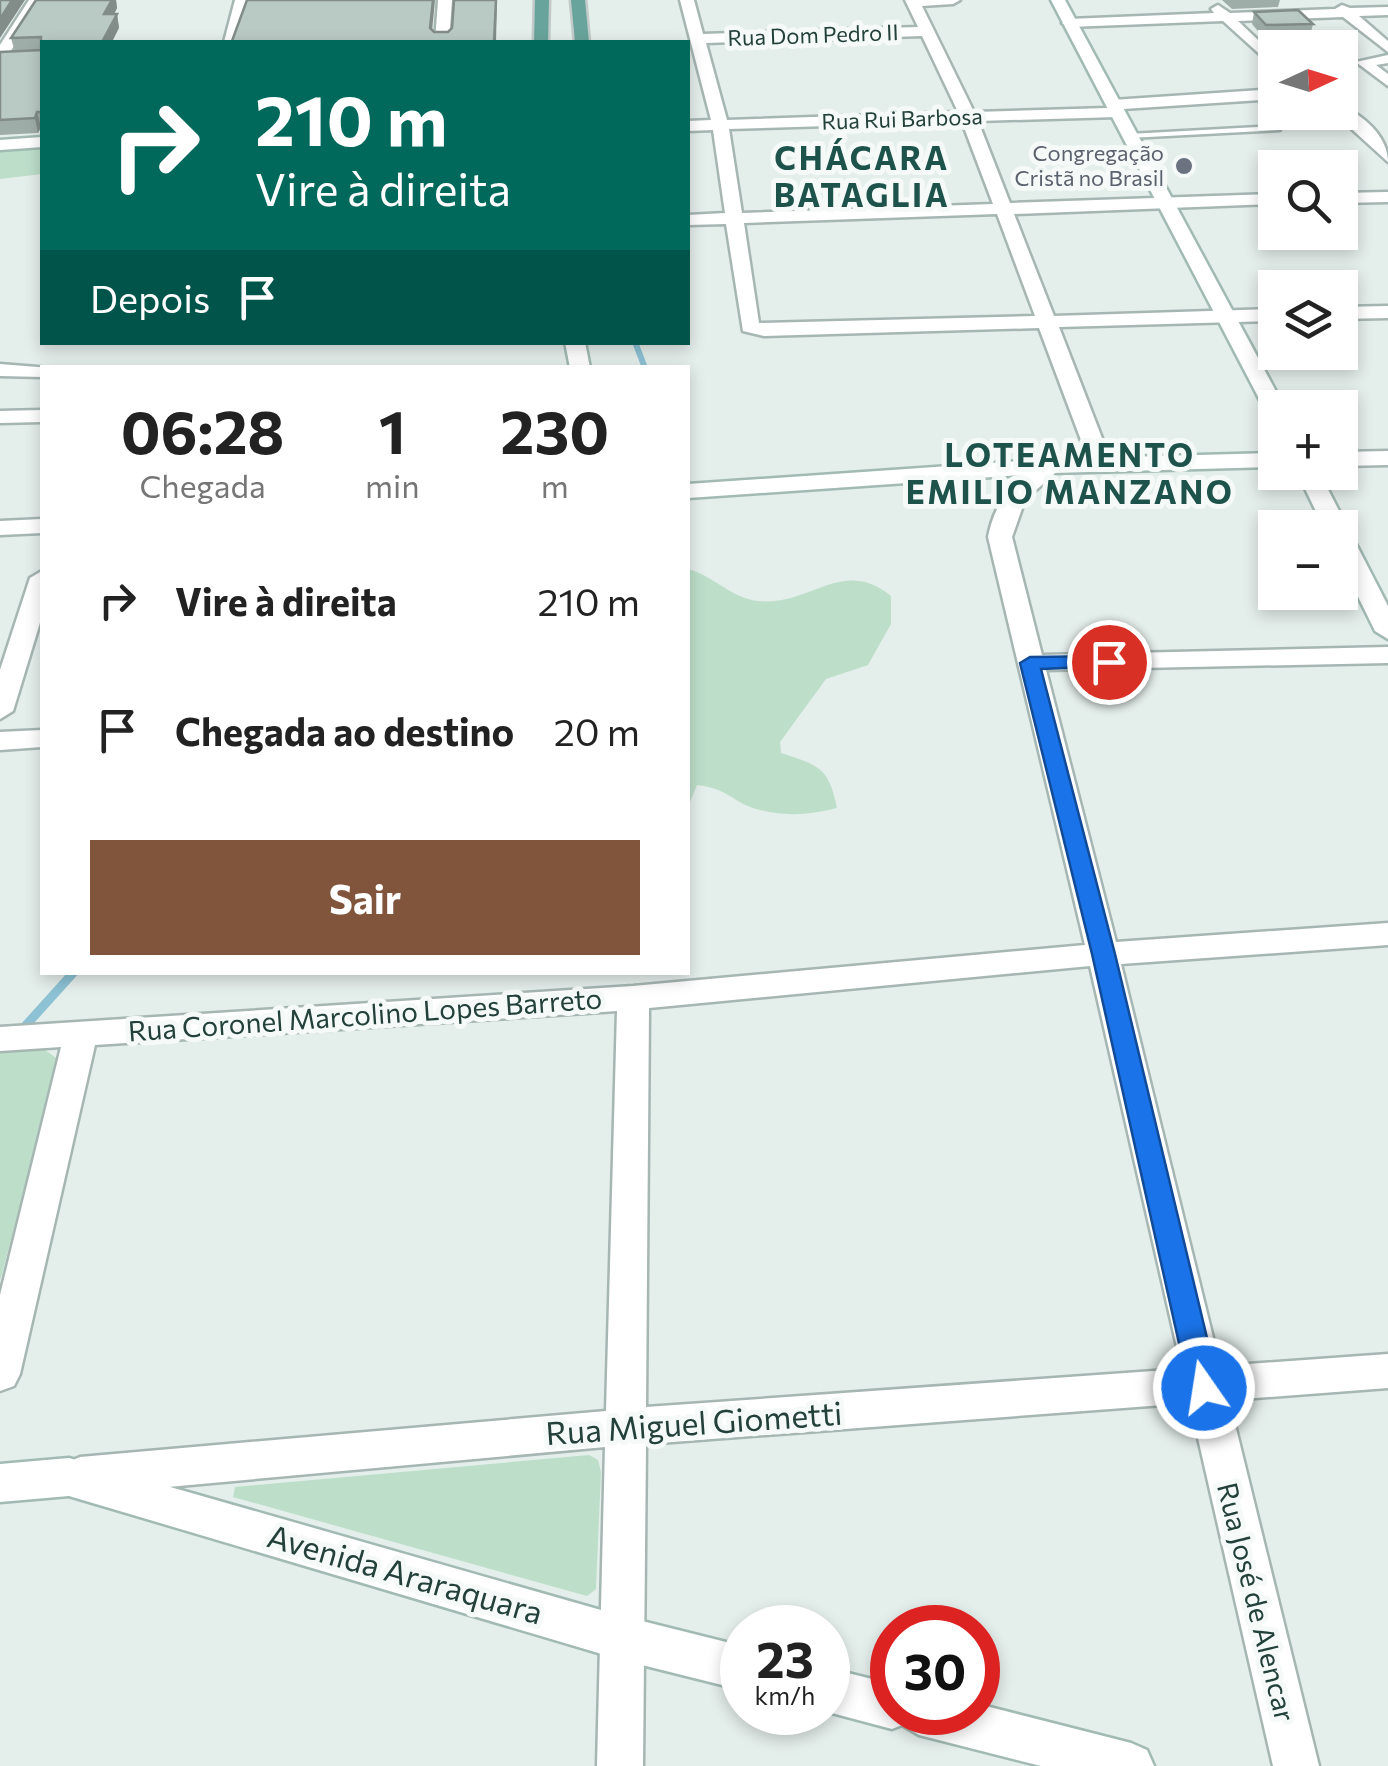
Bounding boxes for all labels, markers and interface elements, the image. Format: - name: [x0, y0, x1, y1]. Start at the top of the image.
- street label: Rua Dom Pedro II: [727, 18, 899, 51]
- north arrow: [1258, 30, 1358, 130]
- map controls: [1258, 30, 1358, 610]
- text: 210 m: [255, 75, 447, 160]
- icon: right: [90, 80, 220, 210]
- street label: Rua Rui Barbosa: [821, 102, 983, 135]
- district label: CHÁCARA BATAGLIA: [774, 137, 950, 214]
- place label: Congregação Cristã no Brasil: [1014, 139, 1164, 191]
- button: search: [1258, 150, 1358, 250]
- marker: Congregação Cristã no Brasil: [1173, 155, 1195, 177]
- text: Vire à direita: [255, 160, 511, 215]
- icon: arrive: [230, 270, 285, 325]
- button: layers: [1258, 270, 1358, 370]
- text: Depois: [90, 274, 210, 321]
- button: +: [1258, 390, 1358, 490]
- text: 06:28: [121, 393, 284, 466]
- text: 1: [379, 393, 406, 466]
- text: 230: [500, 393, 609, 466]
- district label: LOTEAMENTO EMILIO MANZANO: [906, 434, 1234, 511]
- text: Chegada: [139, 465, 266, 505]
- text: min: [365, 465, 420, 505]
- text: m: [541, 465, 569, 505]
- button: −: [1258, 510, 1358, 610]
- icon: right: [90, 573, 145, 628]
- text: Vire à direita: [175, 577, 397, 624]
- text: 210 m: [537, 577, 640, 624]
- pin: [1067, 620, 1152, 705]
- icon: arrive: [1082, 635, 1137, 690]
- icon: arrive: [90, 703, 145, 758]
- text: Chegada ao destino: [175, 707, 514, 754]
- text: 20 m: [554, 707, 640, 754]
- button: Sair: [90, 840, 640, 955]
- street label: Rua Coronel Marcolino Lopes Barreto: [127, 980, 603, 1048]
- position arrow: [1152, 1336, 1256, 1440]
- street label: Rua Miguel Giometti: [544, 1392, 843, 1452]
- street label: Rua José de Alencar: [1211, 1479, 1303, 1725]
- street label: Avenida Araraquara: [263, 1515, 548, 1632]
- speed limit sign: 30: [870, 1605, 1000, 1735]
- text: 23: [756, 1627, 814, 1688]
- text: km/h: [755, 1680, 815, 1710]

